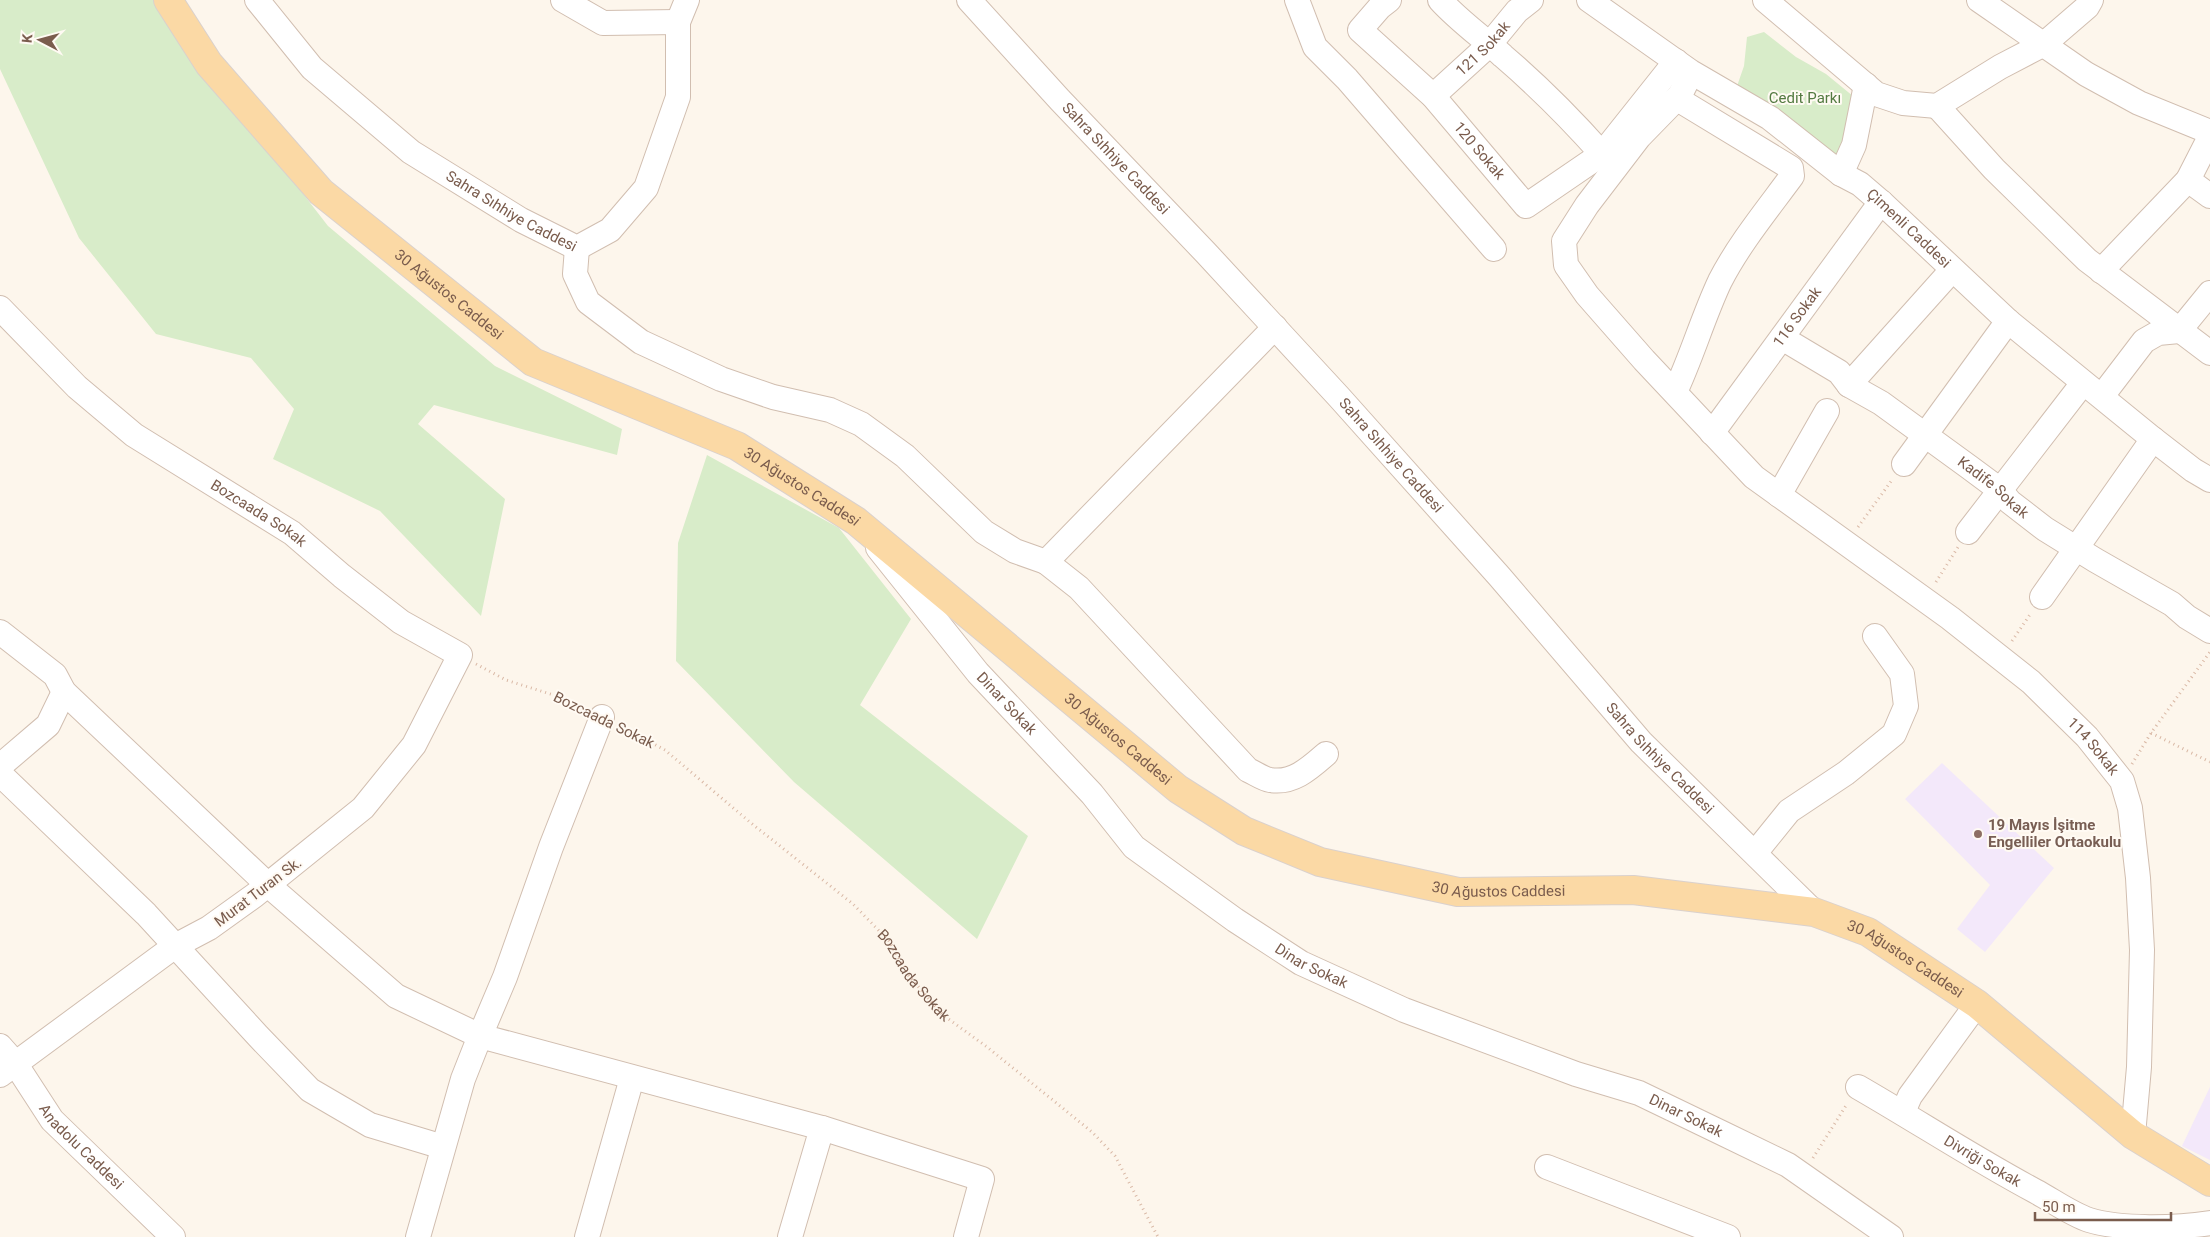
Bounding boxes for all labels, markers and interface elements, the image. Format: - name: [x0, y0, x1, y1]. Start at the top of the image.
- north arrow: [15, 15, 65, 65]
- street label: 121 Sokak: [1452, 17, 1514, 80]
- text: K: [19, 33, 36, 44]
- park label: Cedit Parkı: [1769, 89, 1841, 107]
- street label: Sahra Sıhhiye Caddesi: [1058, 99, 1173, 218]
- street label: 120 Sokak: [1450, 118, 1509, 184]
- street label: Sahra Sıhhiye Caddesi: [443, 167, 580, 255]
- street label: Çimenli Caddesi: [1863, 185, 1954, 272]
- street label: 30 Ağustos Caddesi: [391, 246, 507, 343]
- street label: 116 Sokak: [1769, 283, 1825, 350]
- street label: Sahra Sıhhiye Caddesi: [1335, 394, 1447, 516]
- street label: 30 Ağustos Caddesi: [740, 443, 864, 530]
- street label: Kadife Sokak: [1954, 453, 2033, 522]
- street label: Bozcaada Sokak: [207, 476, 311, 551]
- street label: Dinar Sokak: [973, 668, 1041, 739]
- street label: Bozcaada Sokak: [550, 688, 658, 752]
- street label: 30 Ağustos Caddesi: [1061, 689, 1175, 789]
- street label: Sahra Sıhhiye Caddesi: [1602, 699, 1718, 818]
- street label: 114 Sokak: [2064, 714, 2123, 779]
- place label: 19 Mayıs İşitme Engelliler Ortaokulu: [1988, 816, 2121, 851]
- marker: 19 Mayıs İşitme Engelliler Ortaokulu: [1972, 828, 1984, 840]
- street label: Murat Turan Sk.: [211, 853, 305, 931]
- street label: 30 Ağustos Caddesi: [1430, 878, 1565, 902]
- street label: 30 Ağustos Caddesi: [1845, 916, 1967, 1001]
- street label: Bozcaada Sokak: [874, 925, 953, 1026]
- street label: Dinar Sokak: [1272, 940, 1351, 992]
- street label: Dinar Sokak: [1646, 1090, 1726, 1141]
- street label: Anadolu Caddesi: [35, 1101, 127, 1193]
- street label: Divriği Sokak: [1941, 1132, 2025, 1191]
- scale bar: [2035, 1190, 2171, 1222]
- text: 50 m: [2042, 1198, 2076, 1216]

